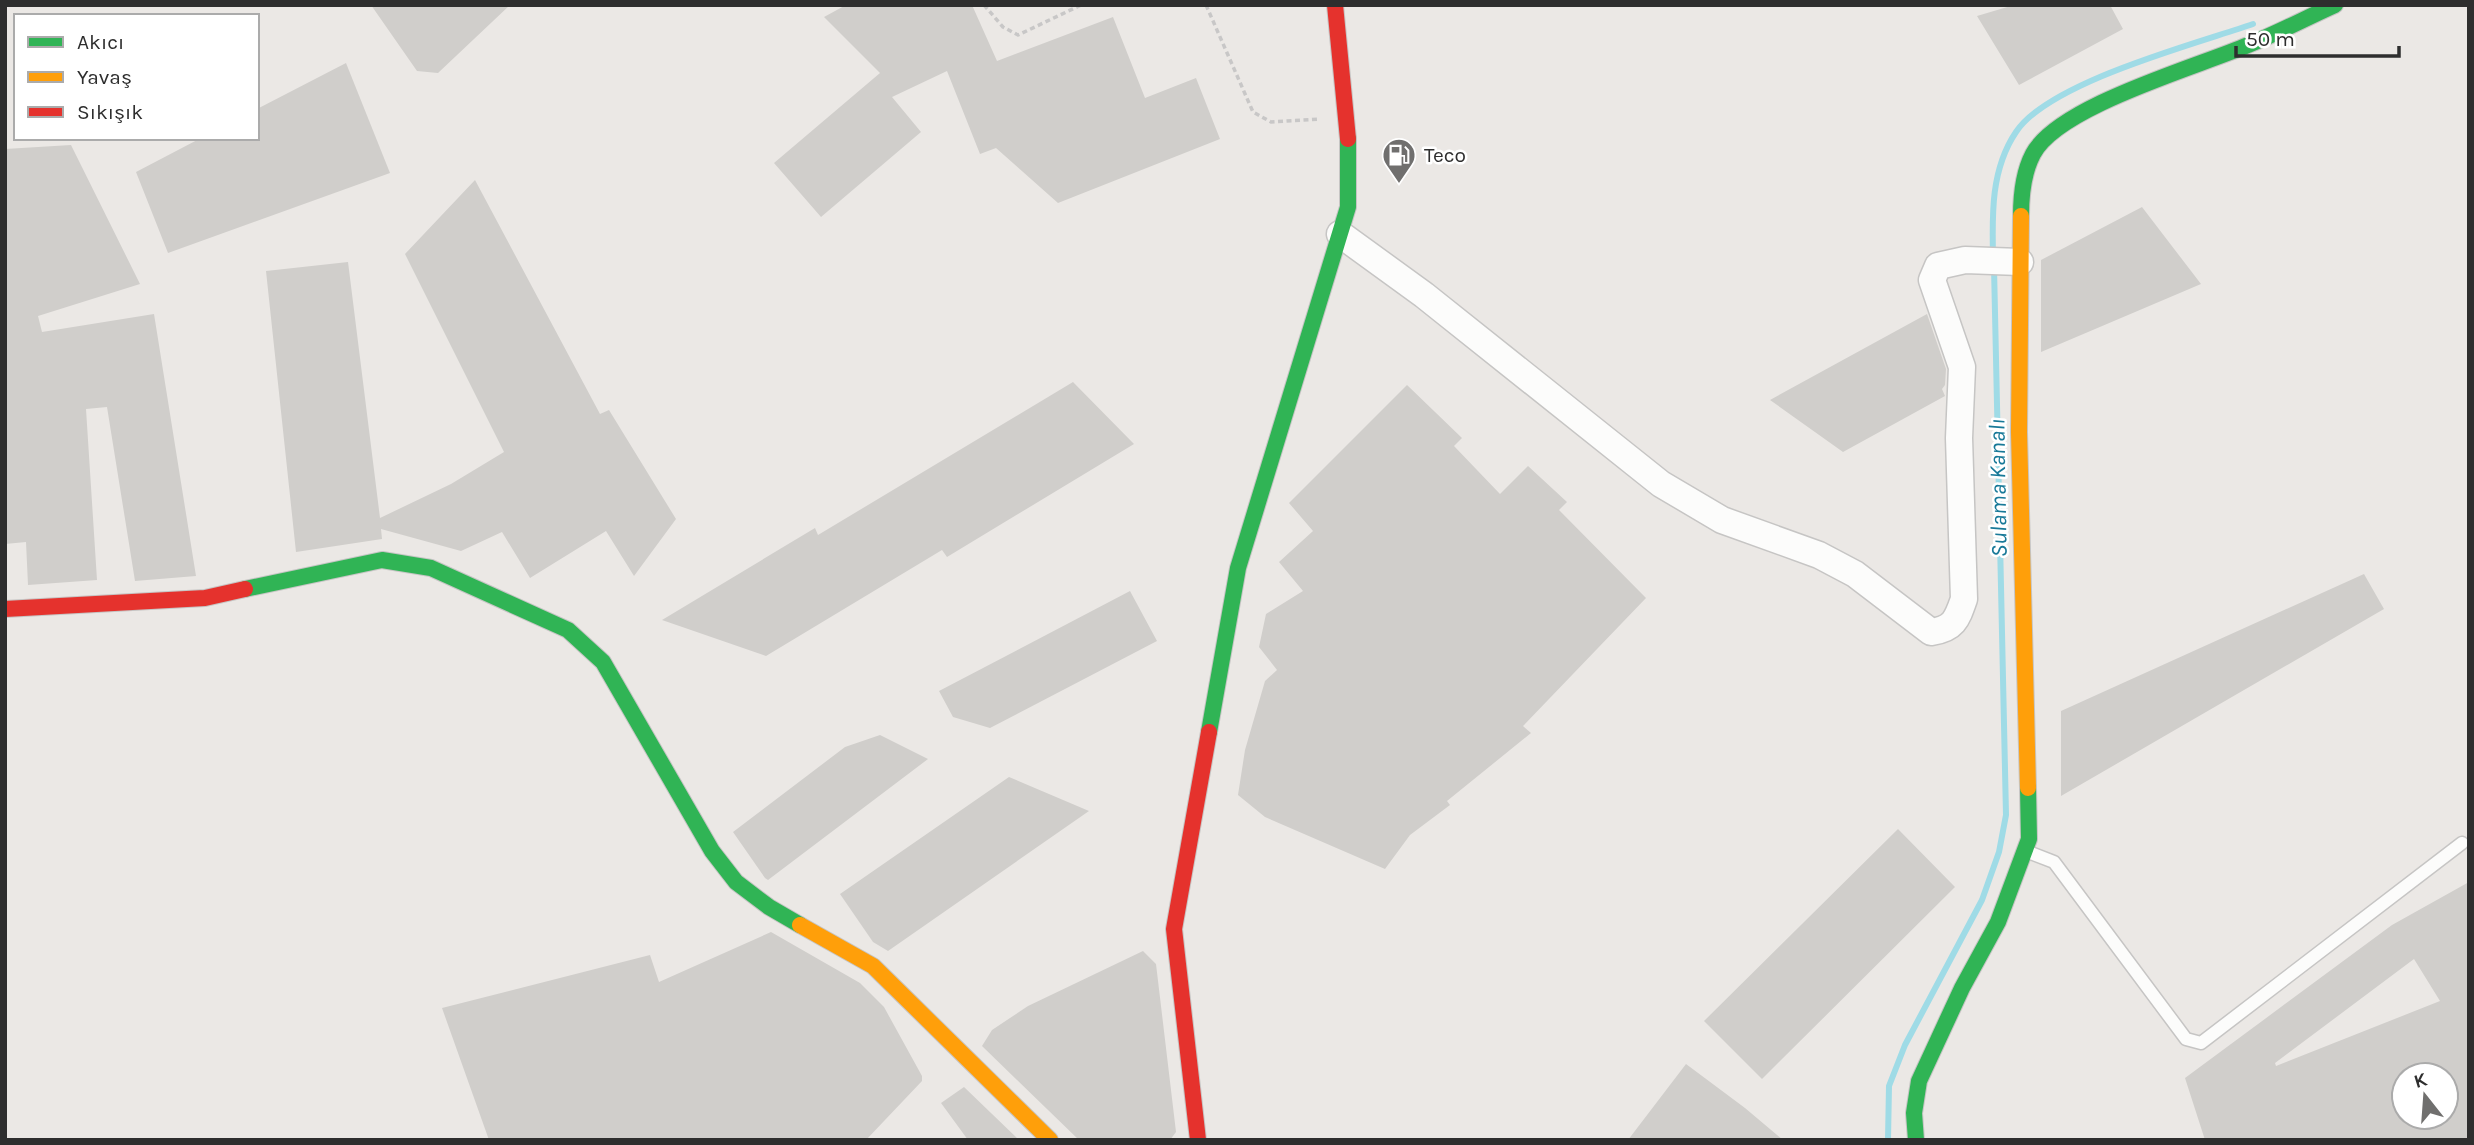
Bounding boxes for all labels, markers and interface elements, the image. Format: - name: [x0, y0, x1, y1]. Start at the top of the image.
- legend: [14, 14, 259, 140]
- scale bar: [2236, 14, 2399, 58]
- text: 50 m: [2246, 27, 2295, 51]
- text: Akıcı: [77, 30, 124, 54]
- text: Yavaş: [77, 65, 132, 89]
- text: Sıkışık: [77, 100, 143, 124]
- fuel station icon: Teco: [1380, 136, 1418, 185]
- place label: Teco: [1424, 143, 1466, 167]
- water label: Sulama Kanalı: [1983, 418, 2013, 558]
- north arrow: [2390, 1061, 2460, 1131]
- text: K: [2411, 1068, 2430, 1093]

